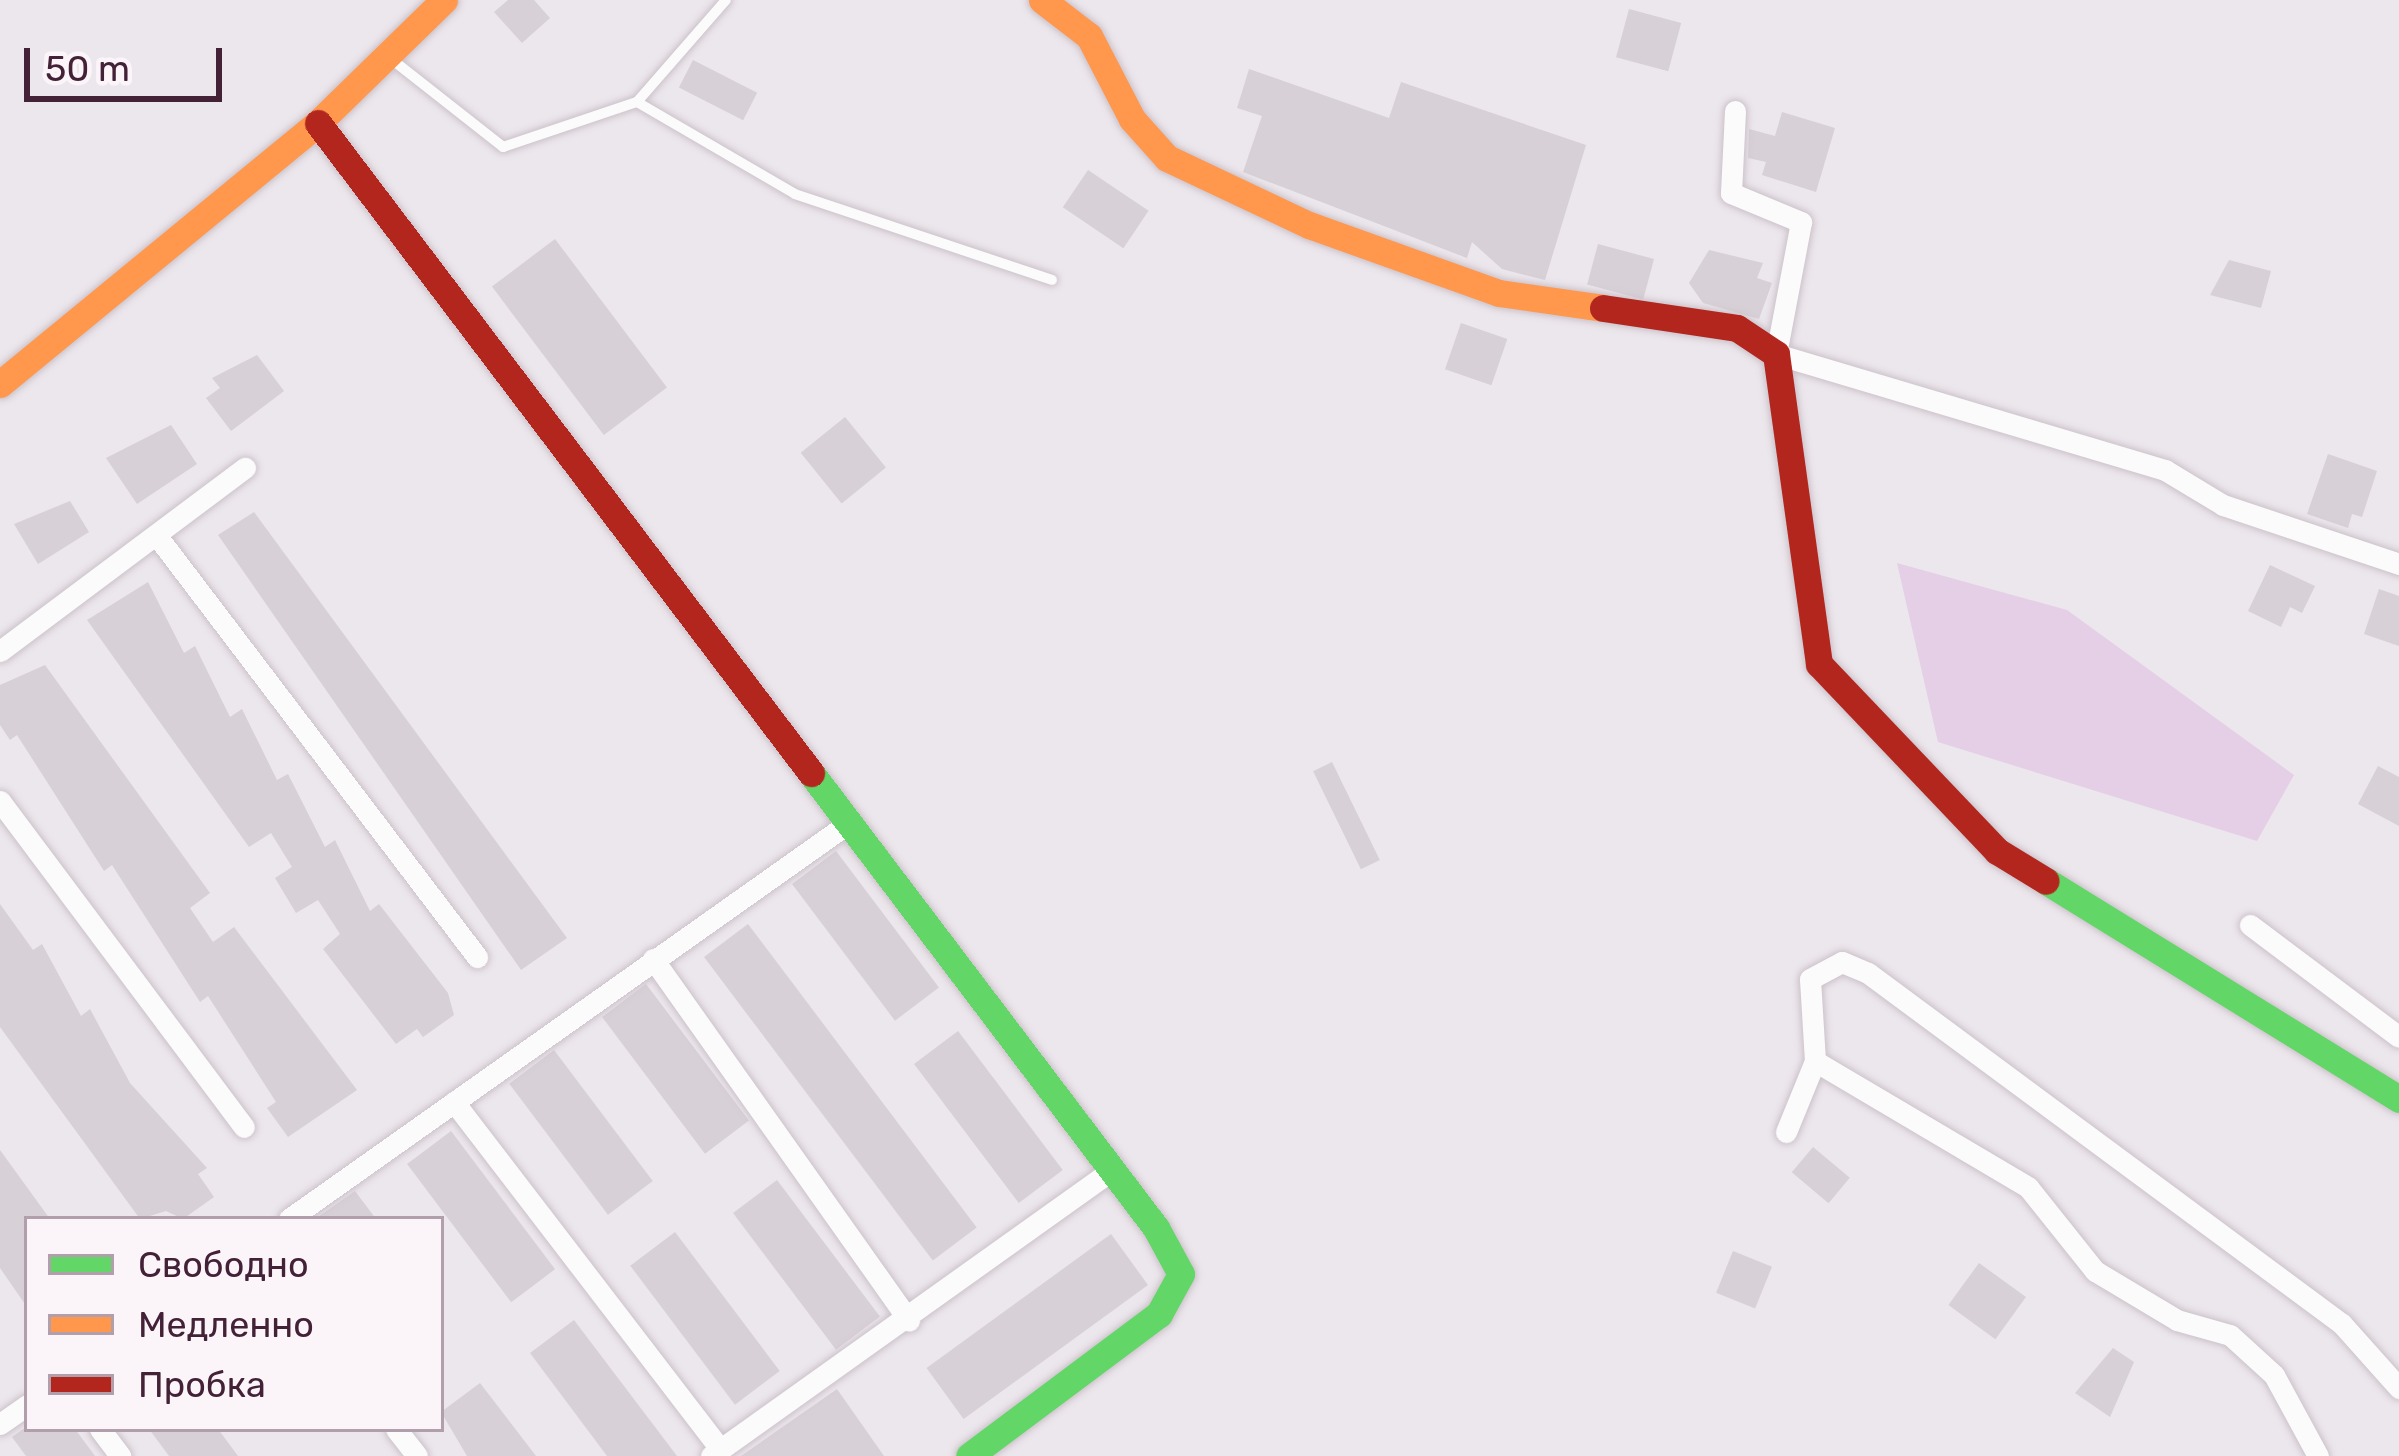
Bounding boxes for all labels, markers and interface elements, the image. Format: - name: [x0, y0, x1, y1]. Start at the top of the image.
- scale bar: [30, 24, 228, 98]
- text: 50 m: [45, 47, 130, 90]
- legend: [24, 1216, 444, 1432]
- text: Свободно: [138, 1243, 309, 1286]
- text: Медленно: [138, 1303, 314, 1346]
- text: Пробка: [138, 1363, 266, 1406]

